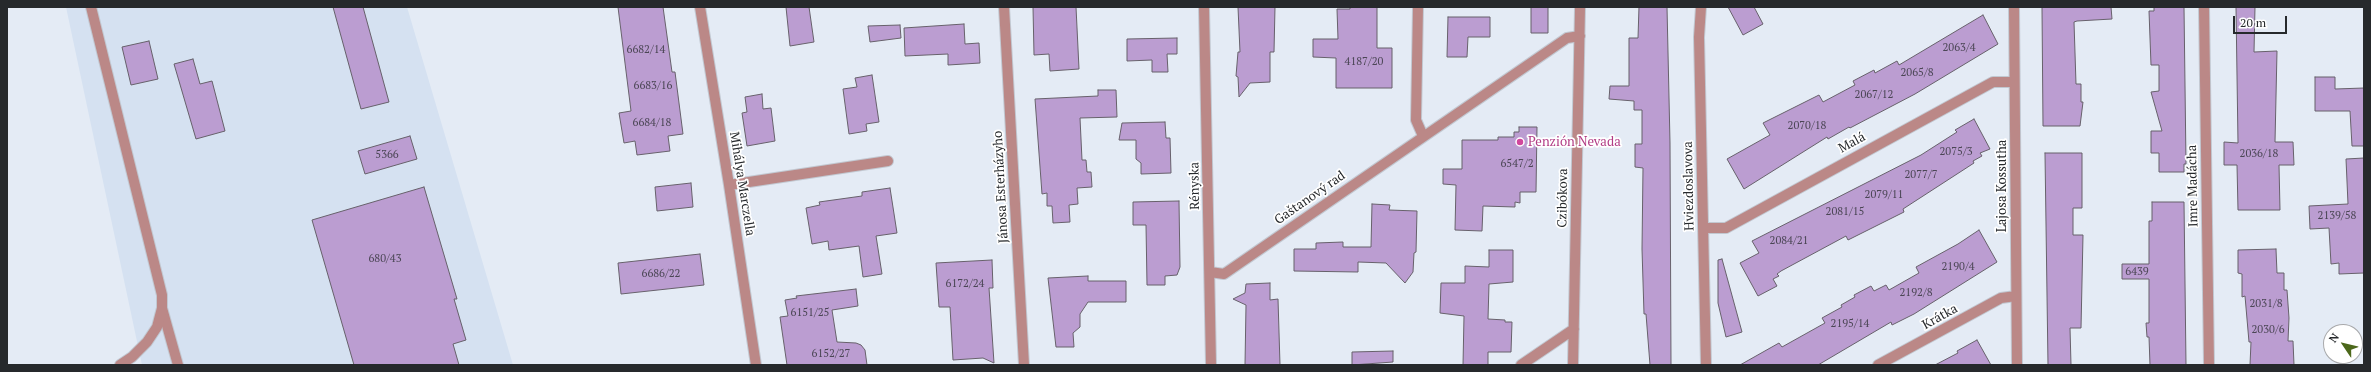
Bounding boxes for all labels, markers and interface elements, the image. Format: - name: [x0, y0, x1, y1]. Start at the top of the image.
- scale bar: [2235, 8, 2289, 34]
- text: 20 m: [2240, 15, 2266, 30]
- house number: 2063/4: [1942, 41, 1976, 55]
- house number: 6682/14: [627, 43, 665, 57]
- house number: 4187/20: [1345, 55, 1383, 69]
- house number: 2065/8: [1900, 66, 1934, 80]
- house number: 6683/16: [634, 79, 672, 93]
- house number: 2067/12: [1855, 88, 1893, 102]
- house number: 6684/18: [633, 116, 671, 130]
- house number: 2070/18: [1788, 119, 1826, 133]
- street label: Malá: [1836, 129, 1868, 157]
- street label: Jánosa Esterházyho: [990, 130, 1012, 244]
- street label: Mihálya Marczella: [726, 131, 758, 237]
- place label: Penzión Nevada: [1528, 134, 1621, 150]
- marker: Penzión Nevada: [1515, 137, 1525, 147]
- street label: Lajosa Kossutha: [1994, 140, 2010, 232]
- street label: Hviezdoslavova: [1680, 141, 1698, 231]
- house number: 2075/3: [1939, 145, 1973, 159]
- street label: Imre Madácha: [2184, 145, 2202, 227]
- house number: 2036/18: [2240, 147, 2278, 161]
- house number: 5366: [375, 148, 399, 162]
- house number: 6547/2: [1500, 157, 1534, 171]
- street label: Rényska: [1187, 162, 1203, 210]
- street label: Gaštanový rad: [1272, 168, 1348, 228]
- street label: Czibókova: [1555, 168, 1571, 228]
- house number: 2077/7: [1904, 168, 1938, 182]
- house number: 2079/11: [1865, 188, 1903, 202]
- house number: 2081/15: [1826, 205, 1864, 219]
- house number: 2139/58: [2318, 209, 2356, 223]
- house number: 2084/21: [1770, 234, 1808, 248]
- house number: 680/43: [368, 252, 402, 266]
- house number: 2190/4: [1941, 260, 1975, 274]
- house number: 6439: [2125, 265, 2149, 279]
- house number: 6686/22: [642, 267, 680, 281]
- house number: 6172/24: [946, 277, 984, 291]
- house number: 2192/8: [1899, 286, 1933, 300]
- house number: 2031/8: [2249, 297, 2283, 311]
- street label: Krátka: [1920, 301, 1960, 333]
- house number: 6151/25: [791, 306, 829, 320]
- house number: 2195/14: [1831, 317, 1869, 331]
- house number: 2030/6: [2251, 323, 2285, 337]
- north arrow: [2323, 324, 2363, 364]
- text: N: [2326, 330, 2342, 345]
- house number: 6152/27: [812, 347, 850, 361]

